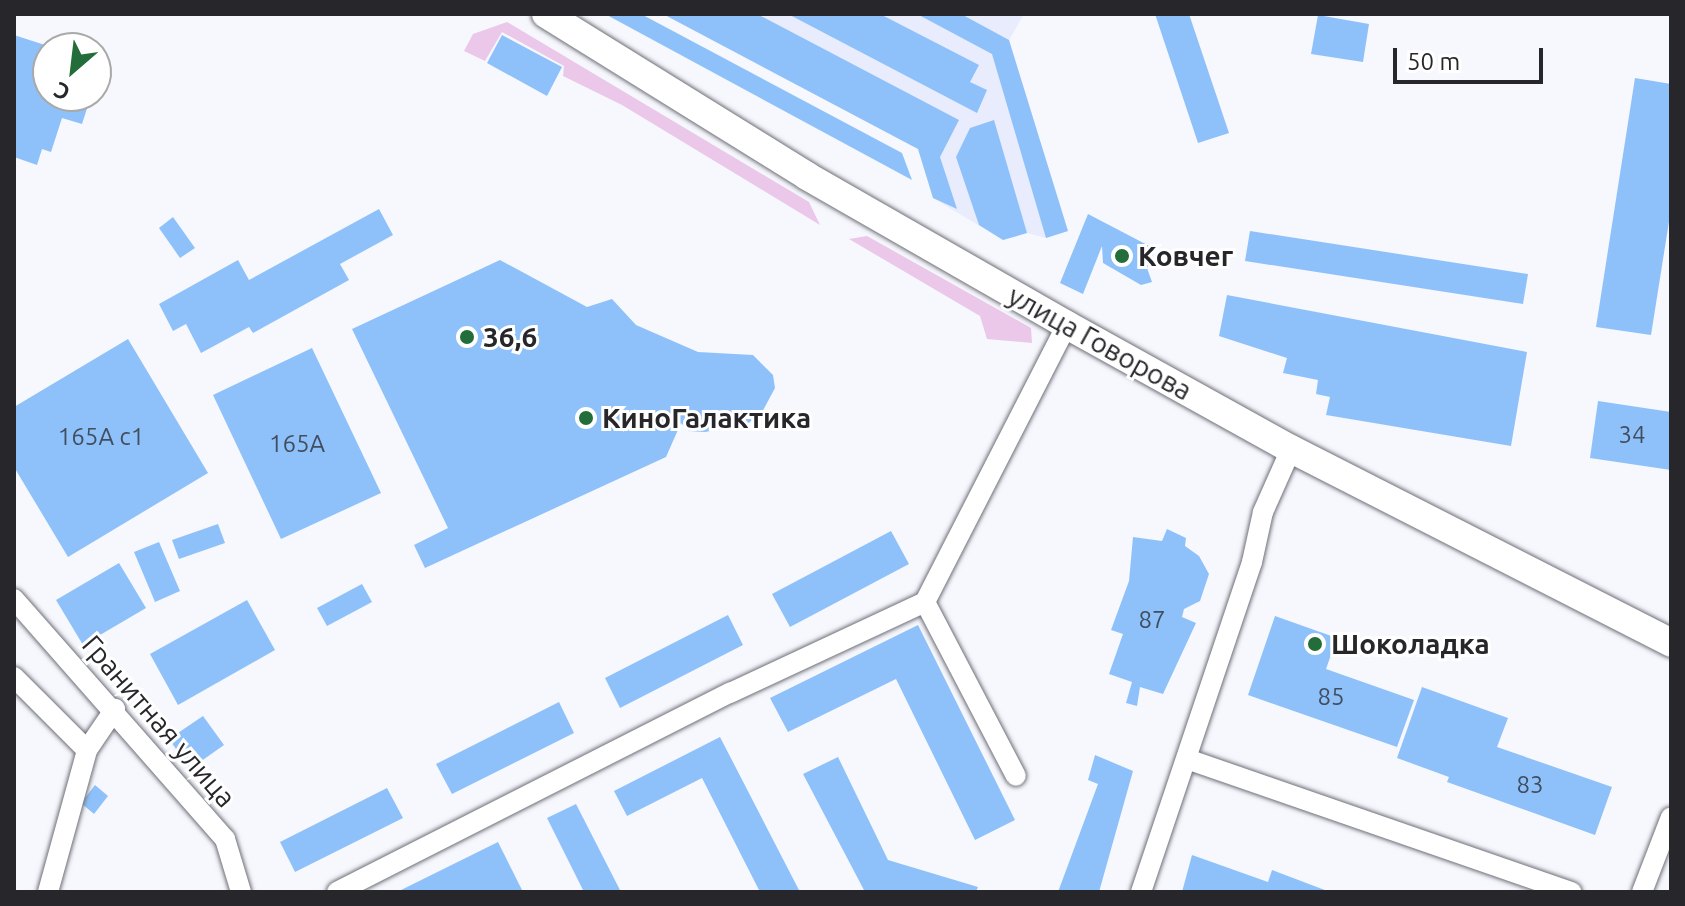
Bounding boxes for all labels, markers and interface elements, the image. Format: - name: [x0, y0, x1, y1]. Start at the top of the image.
- north arrow: [32, 32, 112, 112]
- scale bar: [1397, 32, 1547, 82]
- text: 50 m: [1407, 48, 1460, 75]
- text: С: [49, 78, 74, 106]
- place label: Ковчег: [1138, 239, 1233, 273]
- marker: Ковчег: [1113, 247, 1131, 265]
- street label: улица Говорова: [1002, 279, 1198, 407]
- place label: 36,6: [483, 320, 537, 354]
- marker: 36,6: [458, 328, 476, 346]
- place label: КиноГалактика: [602, 401, 811, 435]
- marker: КиноГалактика: [577, 409, 595, 427]
- house number: 34: [1618, 421, 1646, 449]
- house number: 165А с1: [58, 423, 144, 451]
- house number: 165А: [269, 430, 325, 458]
- house number: 87: [1138, 606, 1166, 634]
- place label: Шоколадка: [1331, 627, 1490, 661]
- street label: Гранитная улица: [75, 628, 243, 814]
- marker: Шоколадка: [1306, 635, 1324, 653]
- house number: 85: [1317, 683, 1345, 711]
- house number: 83: [1516, 771, 1544, 799]

